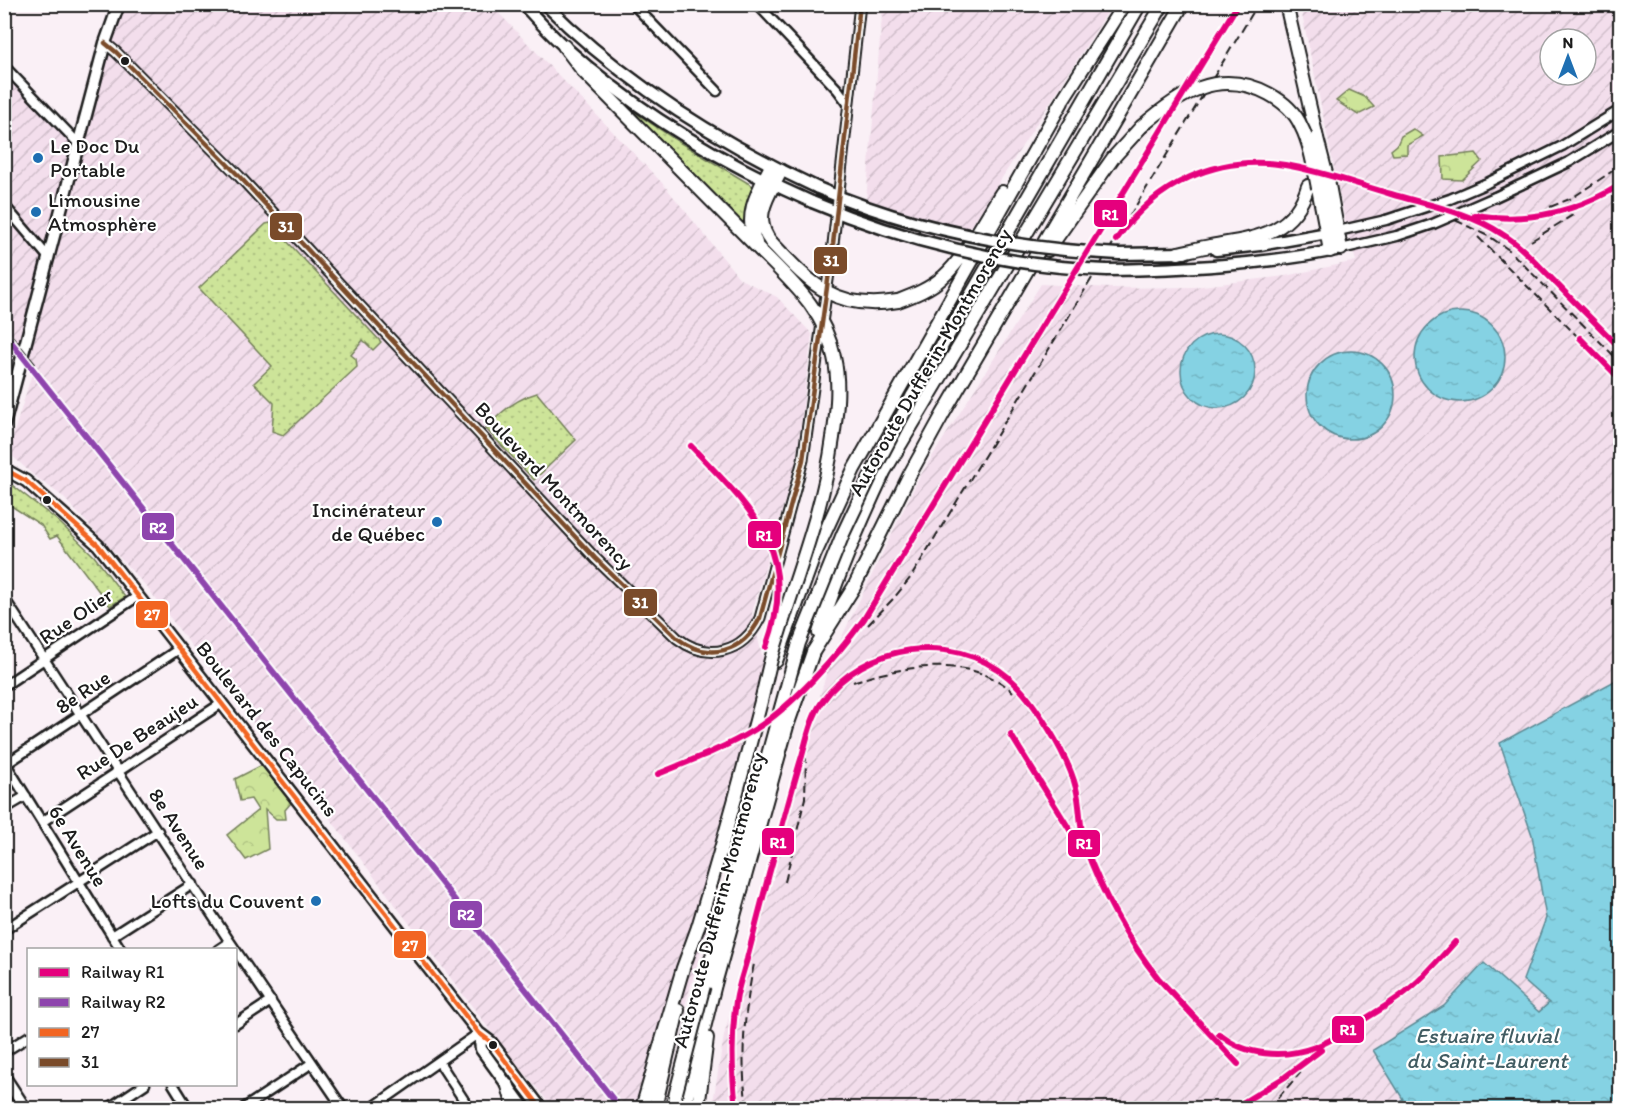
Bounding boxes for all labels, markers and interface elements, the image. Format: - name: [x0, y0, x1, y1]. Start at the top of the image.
- north arrow: [1538, 27, 1598, 87]
- text: N: [1563, 33, 1573, 52]
- unlabelled marker: [119, 55, 131, 67]
- place label: Le Doc Du Portable: [50, 133, 140, 182]
- marker: Le Doc Du Portable: [31, 151, 45, 165]
- place label: Limousine Atmosphère: [48, 187, 157, 236]
- line badge: R1: [1093, 199, 1128, 228]
- marker: Limousine Atmosphère: [29, 205, 43, 219]
- text: R1: [1101, 205, 1119, 224]
- line badge: 31: [269, 212, 303, 241]
- text: 31: [278, 217, 295, 236]
- street label: Autoroute Dufferin-Montmorency: [843, 223, 1017, 500]
- line badge: 31: [813, 246, 848, 275]
- text: 31: [823, 251, 840, 270]
- street label: Boulevard Montmorency: [470, 396, 639, 575]
- unlabelled marker: [41, 494, 53, 506]
- place label: Incinérateur de Québec: [312, 497, 426, 546]
- line badge: R2: [141, 512, 175, 541]
- marker: Incinérateur de Québec: [430, 515, 444, 529]
- text: R2: [149, 518, 168, 537]
- line badge: R1: [747, 520, 782, 549]
- text: R1: [755, 526, 773, 545]
- street label: Rue Olier: [34, 582, 117, 649]
- line badge: 31: [623, 588, 658, 617]
- text: 31: [632, 593, 649, 612]
- line badge: 27: [135, 600, 169, 629]
- text: 27: [144, 605, 160, 624]
- street label: Boulevard des Capucins: [191, 636, 344, 821]
- street label: 8e Rue: [51, 664, 115, 719]
- street label: Rue De Beaujeu: [71, 688, 202, 785]
- street label: Autoroute Dufferin-Montmorency: [667, 749, 770, 1050]
- street label: 8e Avenue: [144, 783, 215, 874]
- street label: 6e Avenue: [44, 800, 113, 891]
- line badge: R1: [761, 827, 795, 856]
- line badge: R1: [1067, 829, 1101, 858]
- text: R1: [769, 833, 787, 852]
- text: R1: [1075, 834, 1093, 853]
- place label: Lofts du Couvent: [151, 888, 304, 913]
- marker: Lofts du Couvent: [309, 894, 323, 908]
- line badge: R2: [449, 900, 483, 929]
- text: R2: [457, 905, 476, 924]
- line badge: 27: [393, 930, 427, 959]
- text: 27: [402, 936, 418, 955]
- legend: [27, 948, 237, 1086]
- text: Railway R1: [81, 961, 164, 983]
- text: Railway R2: [81, 991, 166, 1013]
- line badge: R1: [1331, 1015, 1365, 1044]
- text: R1: [1339, 1020, 1357, 1039]
- text: 27: [81, 1021, 99, 1043]
- water label: Estuaire fluvial du Saint-Laurent: [1407, 1022, 1569, 1074]
- unlabelled marker: [487, 1039, 499, 1051]
- text: 31: [81, 1051, 99, 1073]

